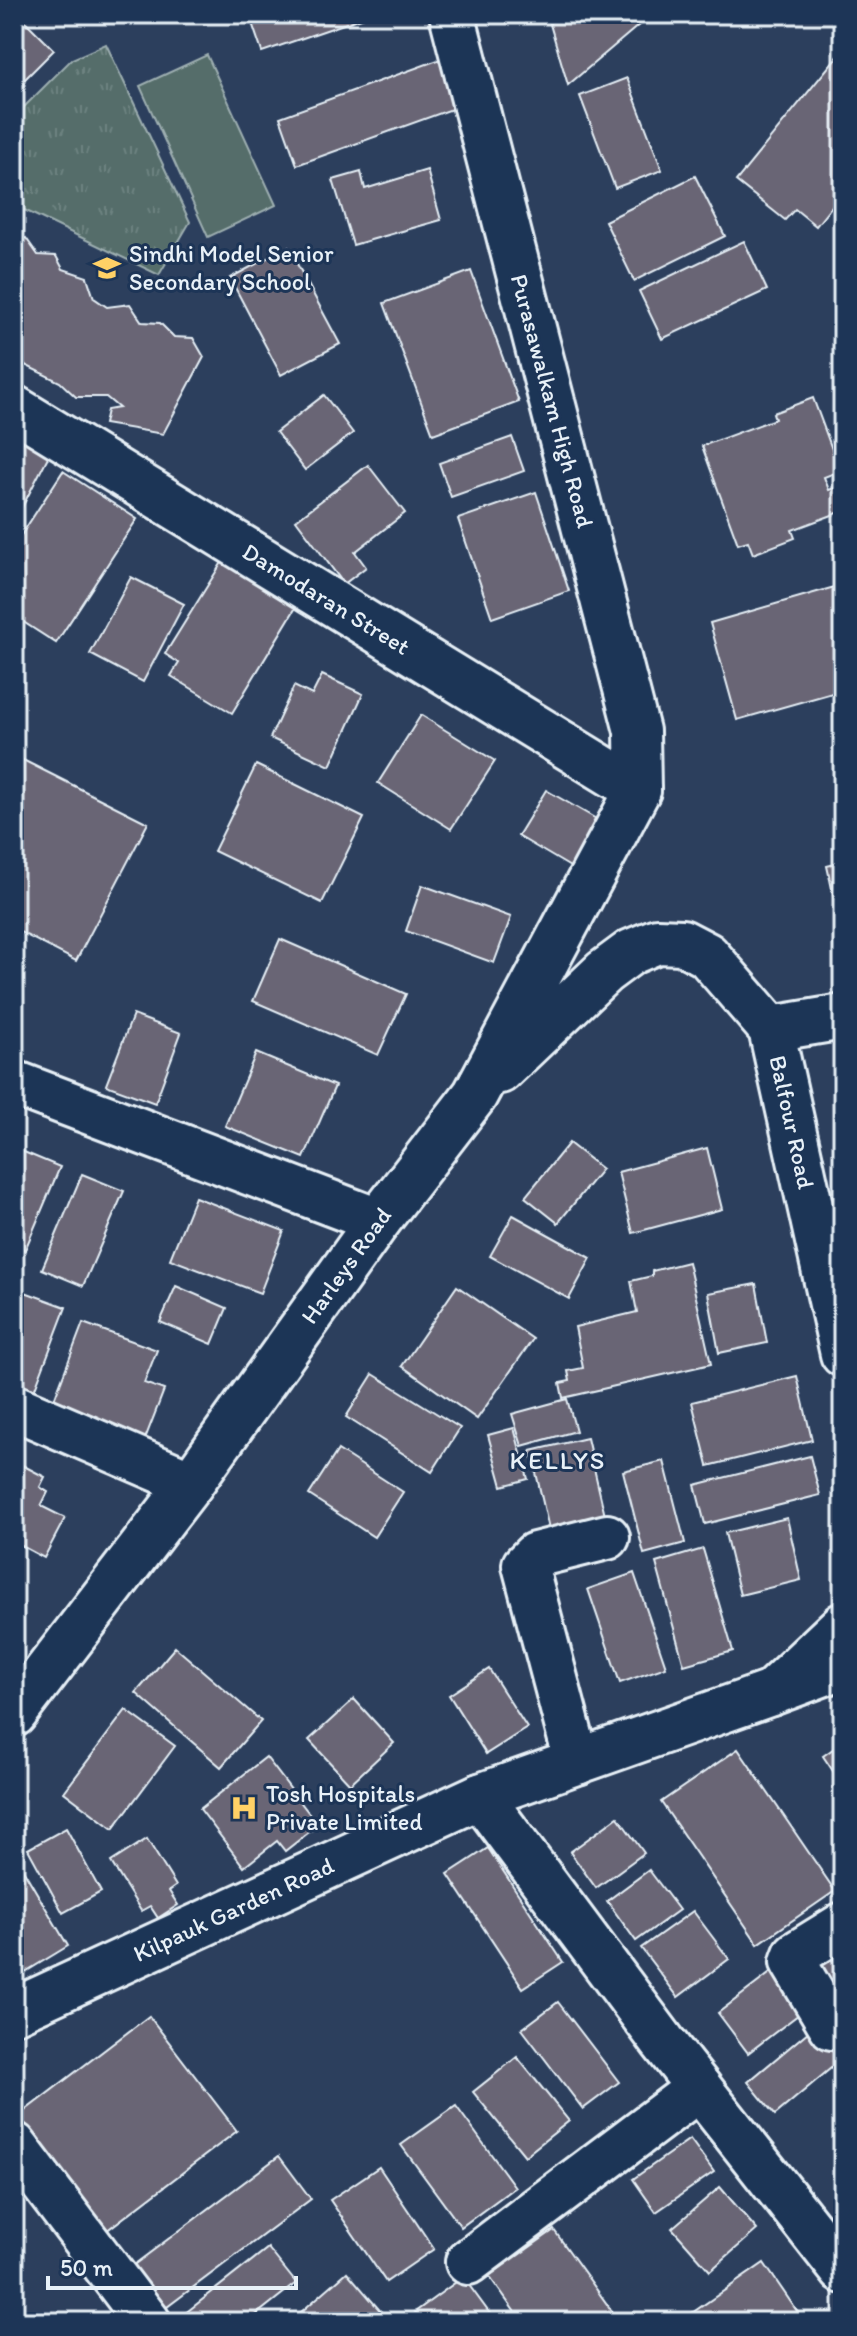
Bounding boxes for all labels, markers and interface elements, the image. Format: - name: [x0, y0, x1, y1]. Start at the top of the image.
- place label: Sindhi Model Senior Secondary School: [129, 239, 334, 296]
- school or university icon: Sindhi Model Senior Secondary School: [92, 253, 122, 283]
- street label: Purasawalkam High Road: [505, 271, 600, 531]
- street label: Damodaran Street: [237, 536, 416, 661]
- street label: Balfour Road: [763, 1053, 821, 1192]
- street label: Harleys Road: [294, 1201, 397, 1329]
- district label: KELLYS: [510, 1444, 606, 1476]
- place label: Tosh Hospitals Private Limited: [266, 1779, 422, 1836]
- hospital icon: Tosh Hospitals Private Limited: [229, 1793, 259, 1823]
- street label: Kilpauk Garden Road: [129, 1850, 338, 1968]
- scale bar: [48, 2240, 296, 2290]
- text: 50 m: [60, 2253, 113, 2282]

